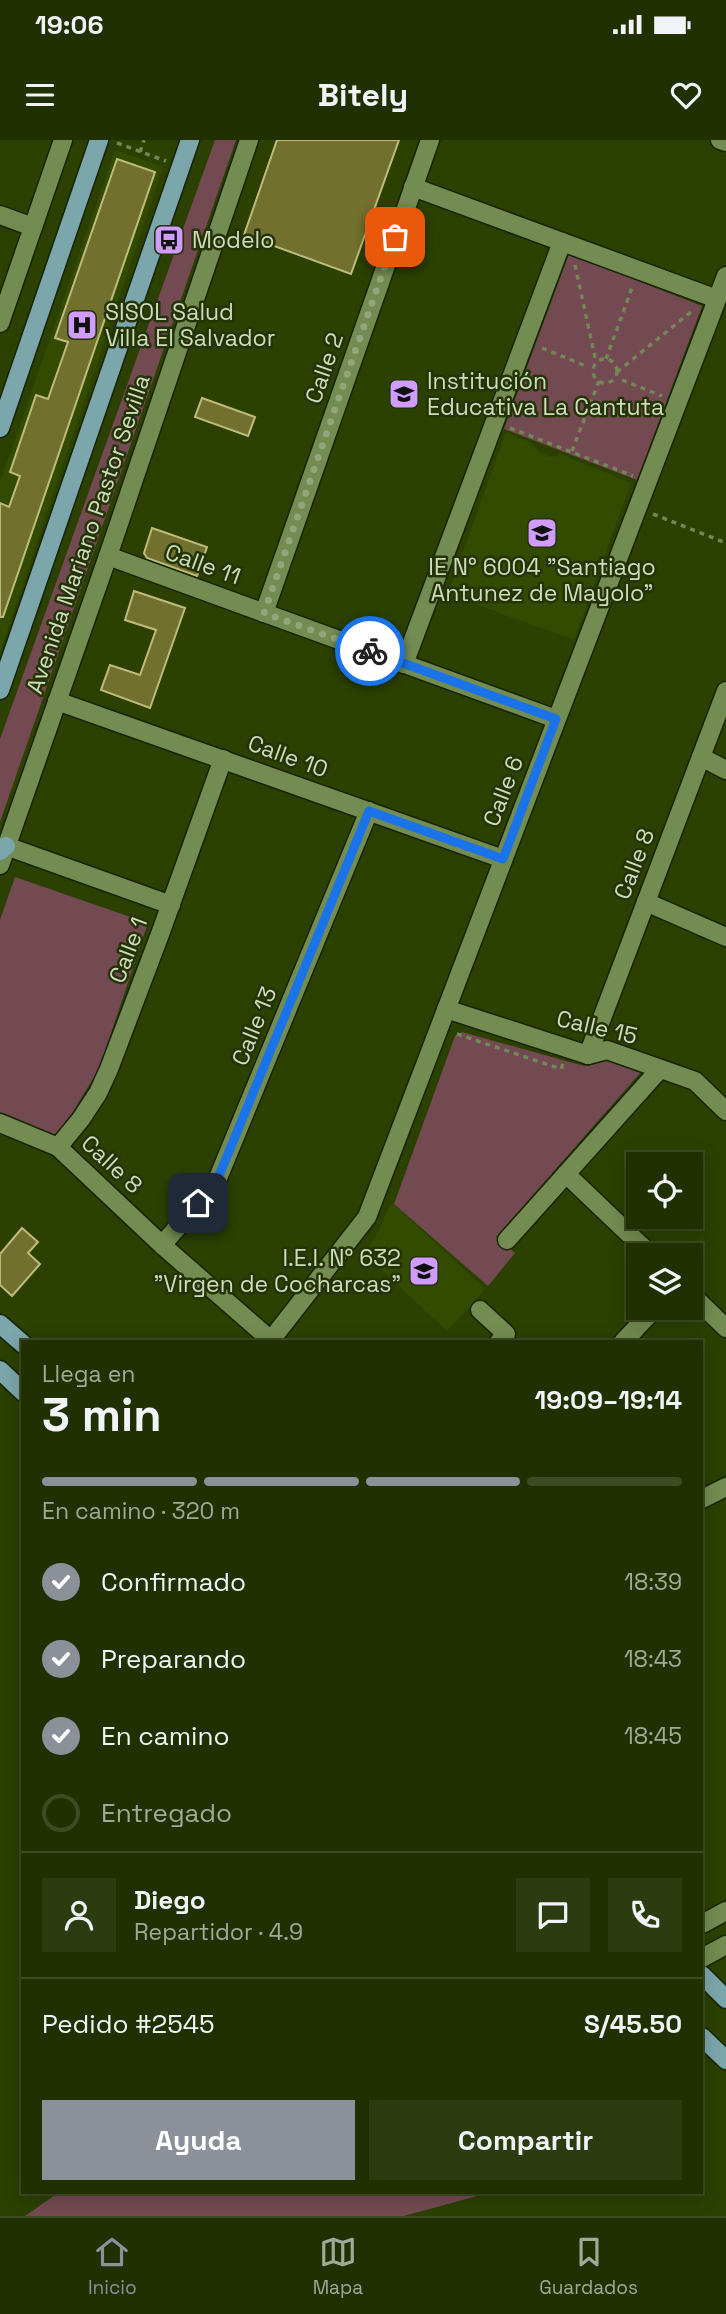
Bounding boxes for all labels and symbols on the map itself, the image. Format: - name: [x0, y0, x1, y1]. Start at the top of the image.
- pin: [365, 207, 425, 267]
- bus stop icon: Modelo: [152, 223, 186, 257]
- place label: Modelo: [192, 225, 274, 255]
- place label: SISOL Salud Villa El Salvador: [105, 297, 275, 353]
- hospital icon: SISOL Salud Villa El Salvador: [65, 308, 99, 342]
- street label: Calle 2: [298, 329, 350, 407]
- place label: Institución Educativa La Cantuta: [427, 366, 664, 422]
- street label: Avenida Mariano Pastor Sevilla: [19, 371, 157, 697]
- school or university icon: Institución Educativa La Cantuta: [387, 377, 421, 411]
- school or university icon: IE N° 6004 "Santiago Antunez de Mayolo": [525, 516, 559, 550]
- street label: Calle 11: [161, 537, 245, 591]
- place label: IE N° 6004 "Santiago Antunez de Mayolo": [428, 552, 656, 608]
- courier: [335, 616, 405, 686]
- street label: Calle 10: [244, 728, 332, 784]
- street label: Calle 6: [476, 752, 530, 830]
- street label: Calle 8: [607, 824, 661, 904]
- street label: Calle 1: [102, 913, 154, 987]
- street label: Calle 13: [225, 982, 283, 1070]
- street label: Calle 15: [554, 1003, 640, 1051]
- street label: Calle 8: [75, 1128, 149, 1200]
- pin: [168, 1173, 228, 1233]
- place label: I.E.I. N° 632 "Virgen de Cocharcas": [153, 1243, 401, 1299]
- school or university icon: I.E.I. N° 632 "Virgen de Cocharcas": [407, 1254, 441, 1288]

